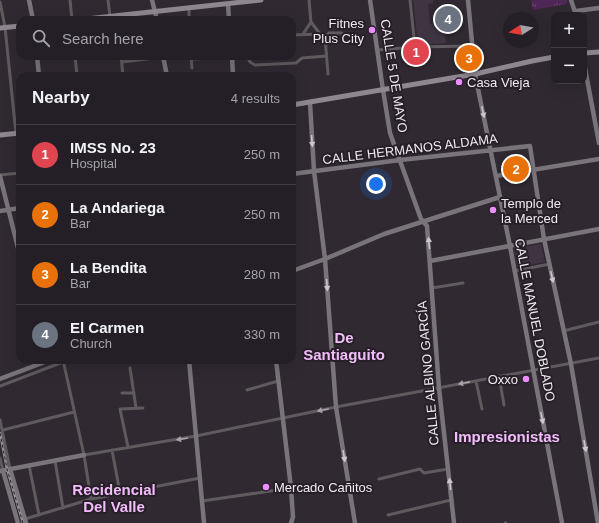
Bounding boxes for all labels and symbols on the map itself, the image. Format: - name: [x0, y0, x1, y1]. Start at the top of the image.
- pin: 4: [435, 4, 461, 34]
- north arrow: [503, 12, 539, 48]
- place label: Fitnes Plus City: [313, 16, 364, 46]
- street label: CALLE 5 DE MAYO: [378, 18, 410, 134]
- marker: Fitnes Plus City: [367, 25, 377, 35]
- pin: 1: [403, 37, 429, 67]
- pin: 3: [456, 43, 482, 73]
- place label: Casa Vieja: [467, 75, 530, 90]
- marker: Casa Vieja: [454, 77, 464, 87]
- one-way arrow: [481, 106, 487, 118]
- street label: CALLE HERMANOS ALDAMA: [322, 131, 499, 167]
- one-way arrow: [309, 135, 316, 147]
- pin: 2: [503, 154, 529, 184]
- your location: [366, 174, 386, 194]
- place label: Templo de la Merced: [501, 196, 561, 226]
- marker: Templo de la Merced: [488, 205, 498, 215]
- one-way arrow: [425, 237, 432, 249]
- street label: CALLE MANUEL DOBLADO: [512, 237, 558, 403]
- one-way arrow: [550, 271, 556, 283]
- one-way arrow: [323, 279, 330, 291]
- street label: CALLE ALBINO GARCÍA: [414, 300, 442, 446]
- district label: De Santiaguito: [303, 329, 385, 363]
- place label: Oxxo: [488, 372, 518, 387]
- marker: Oxxo: [521, 374, 531, 384]
- one-way arrow: [458, 380, 470, 386]
- one-way arrow: [317, 408, 329, 414]
- one-way arrow: [539, 412, 545, 424]
- district label: Impresionistas: [454, 428, 560, 445]
- one-way arrow: [176, 436, 188, 442]
- one-way arrow: [582, 440, 588, 452]
- one-way arrow: [341, 450, 347, 462]
- one-way arrow: [446, 478, 453, 490]
- place label: Mercado Cañitos: [274, 480, 373, 495]
- district label: Recidencial Del Valle: [72, 481, 156, 515]
- marker: Mercado Cañitos: [261, 482, 271, 492]

